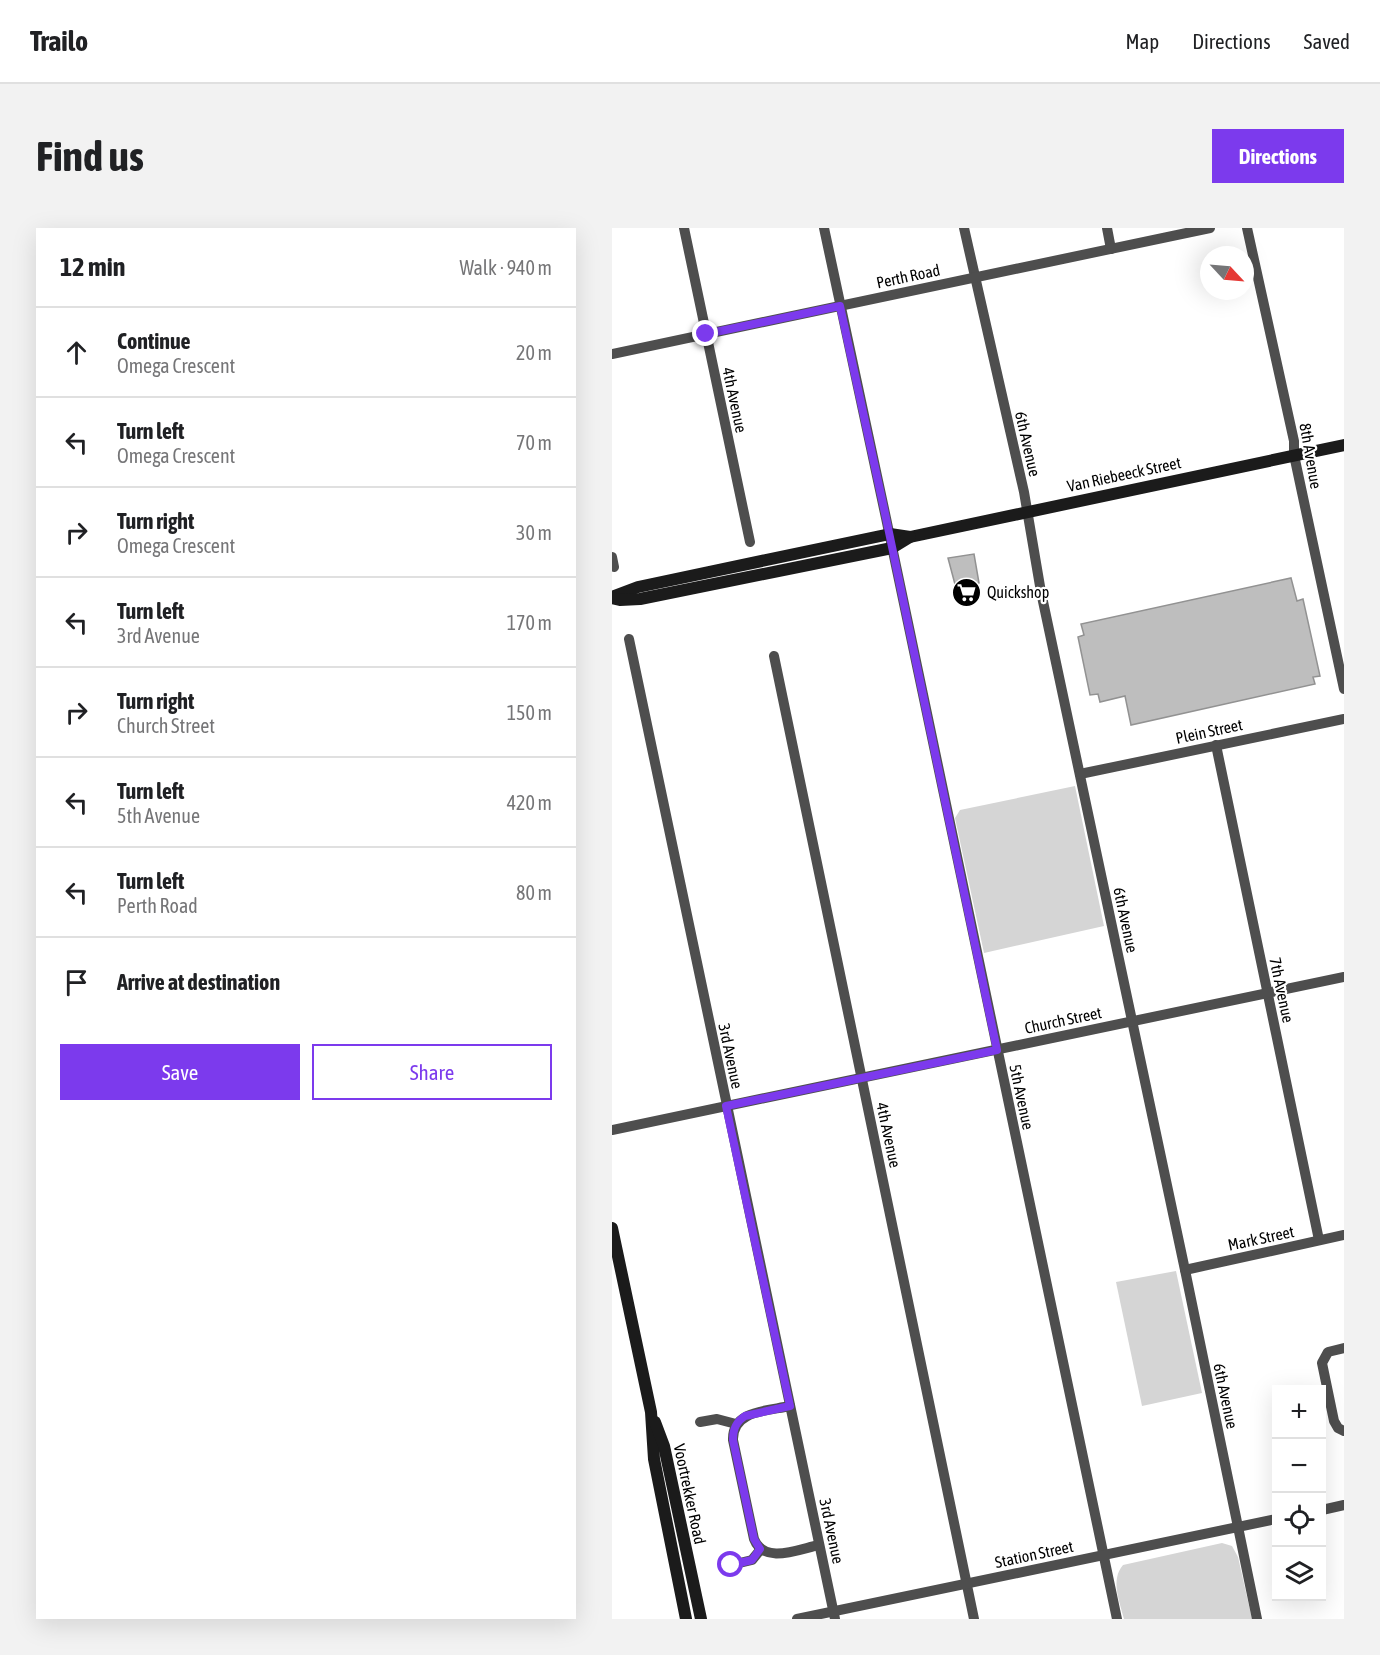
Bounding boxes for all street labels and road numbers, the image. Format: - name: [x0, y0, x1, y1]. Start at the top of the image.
- street label: Perth Road: [875, 260, 941, 292]
- street label: 4th Avenue: [719, 366, 751, 434]
- street label: 6th Avenue: [1012, 410, 1044, 478]
- street label: 8th Avenue: [1296, 422, 1326, 490]
- street label: Van Riebeeck Street: [1065, 453, 1183, 495]
- street label: Plein Street: [1174, 715, 1244, 747]
- street label: 6th Avenue: [1110, 886, 1142, 954]
- street label: 7th Avenue: [1266, 956, 1298, 1024]
- street label: Church Street: [1023, 1003, 1104, 1037]
- street label: 3rd Avenue: [715, 1022, 747, 1090]
- street label: 5th Avenue: [1006, 1063, 1038, 1131]
- street label: 4th Avenue: [873, 1101, 905, 1169]
- street label: Mark Street: [1226, 1222, 1296, 1254]
- street label: 6th Avenue: [1210, 1362, 1242, 1430]
- street label: Voortrekker Road: [671, 1442, 709, 1546]
- street label: 3rd Avenue: [816, 1497, 848, 1565]
- street label: Station Street: [993, 1537, 1075, 1571]

